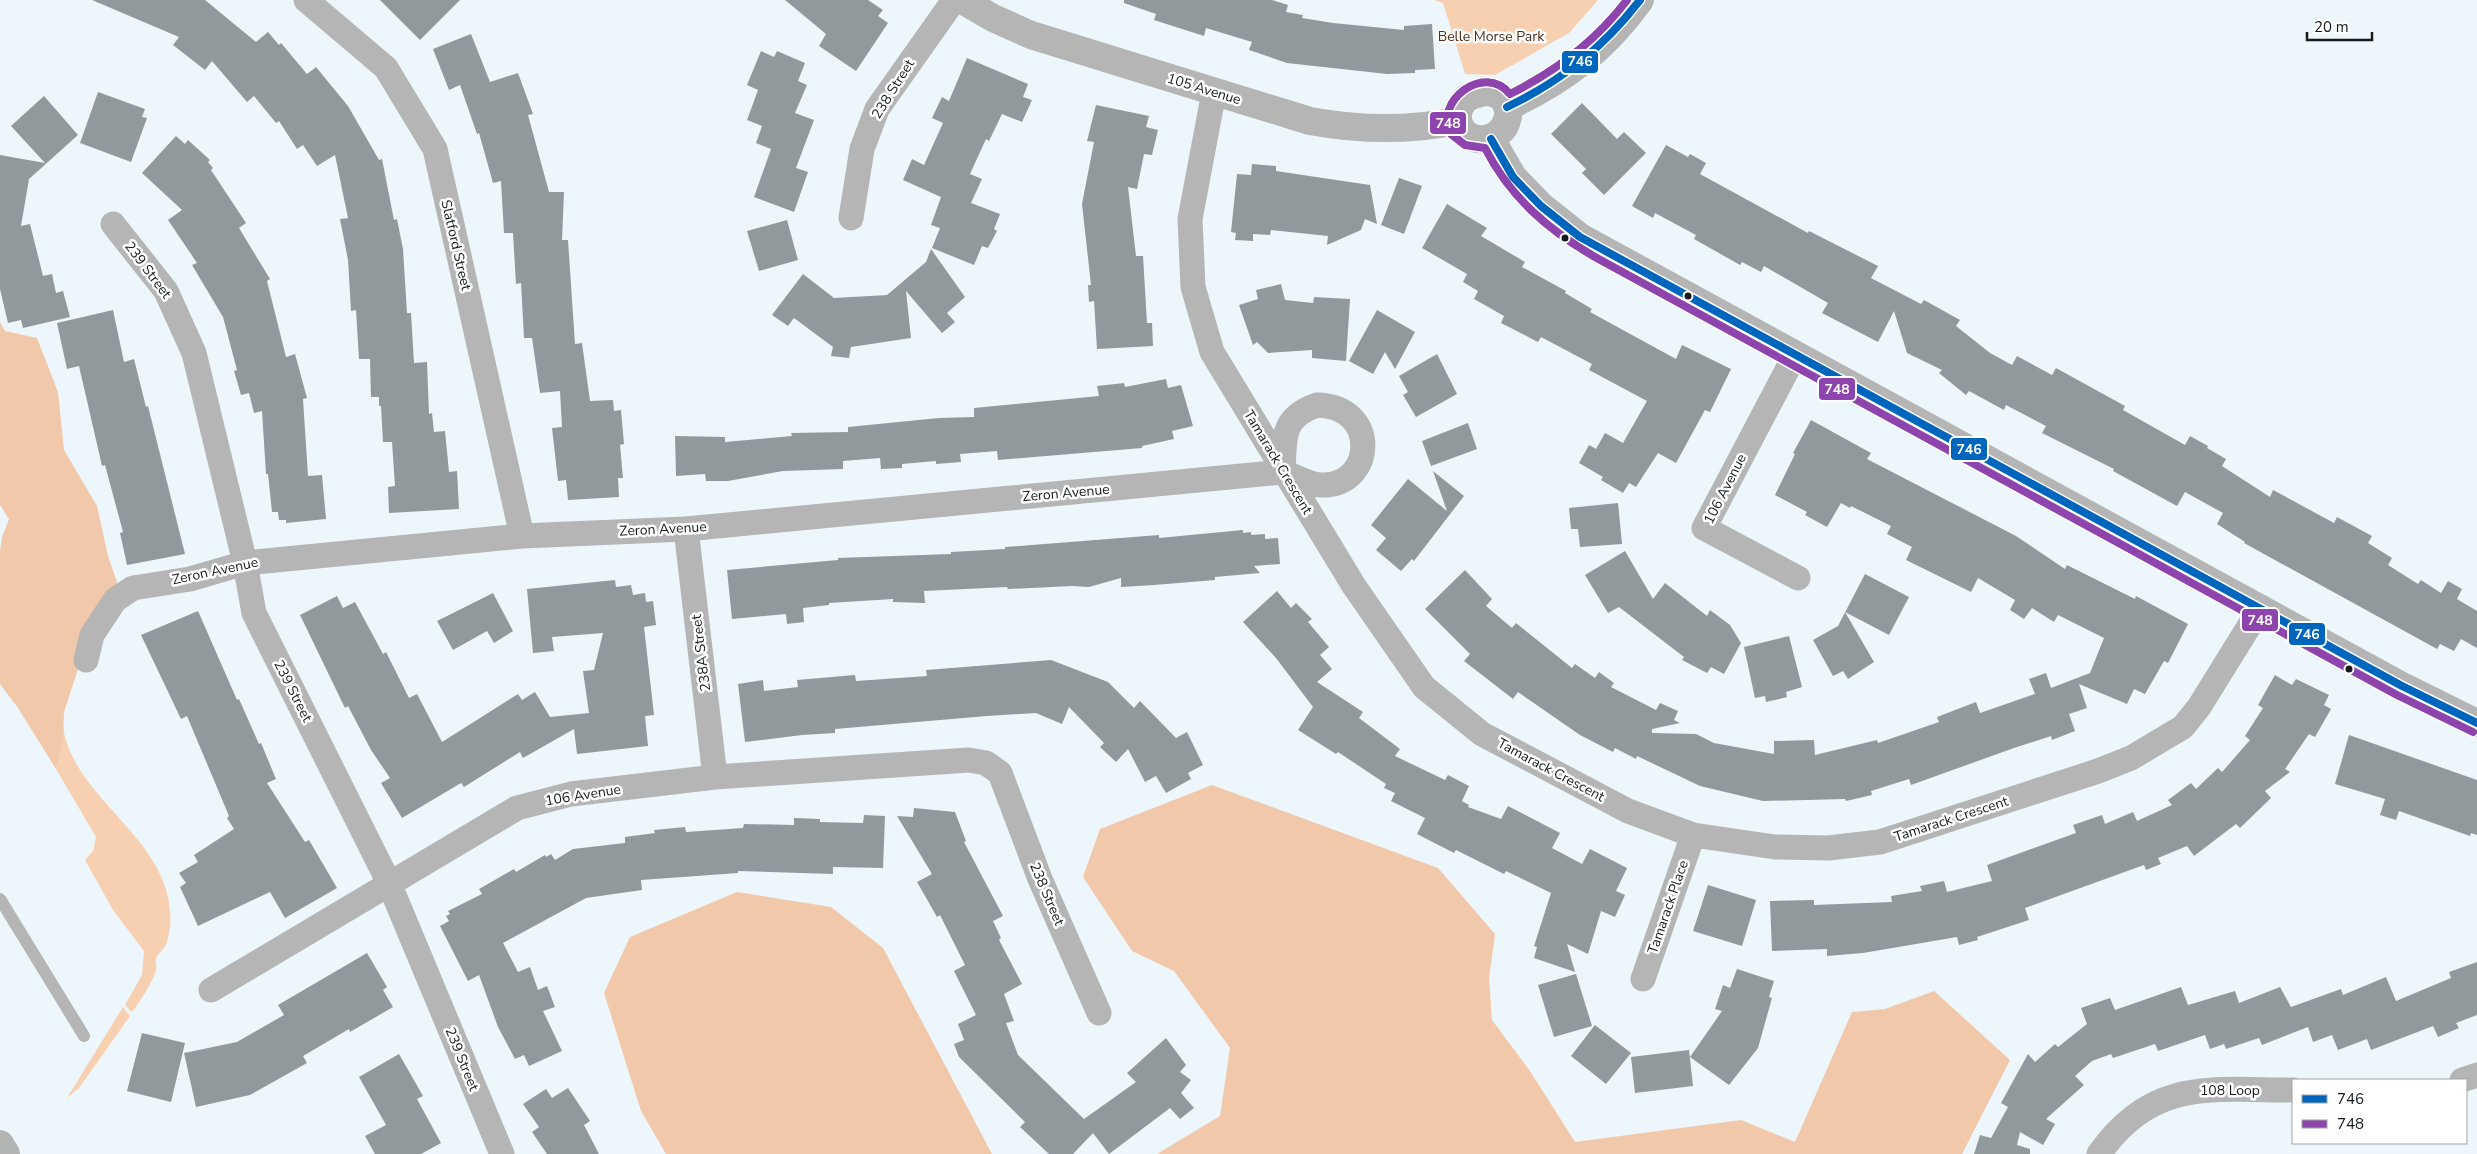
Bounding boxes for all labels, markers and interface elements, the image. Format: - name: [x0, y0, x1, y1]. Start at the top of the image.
- scale bar: [2307, 10, 2372, 42]
- text: 20 m: [2314, 17, 2349, 37]
- park label: Belle Morse Park: [1438, 27, 1545, 46]
- line badge: 746: [1561, 50, 1599, 74]
- text: 746: [1567, 52, 1593, 71]
- street label: 238 Street: [867, 55, 919, 122]
- street label: 105 Avenue: [1165, 69, 1243, 109]
- line badge: 748: [1429, 111, 1467, 135]
- text: 748: [1435, 114, 1461, 133]
- street label: Slatford Street: [436, 198, 476, 292]
- unlabelled marker: [1560, 233, 1570, 243]
- street label: 239 Street: [120, 238, 176, 303]
- unlabelled marker: [1683, 291, 1693, 301]
- line badge: 748: [1818, 377, 1856, 401]
- text: 748: [1824, 380, 1850, 399]
- street label: Tamarack Crescent: [1239, 406, 1317, 518]
- line badge: 746: [1950, 437, 1988, 461]
- text: 746: [1956, 440, 1982, 459]
- street label: 106 Avenue: [1699, 451, 1751, 527]
- street label: Zeron Avenue: [1022, 480, 1110, 506]
- street label: Zeron Avenue: [619, 517, 707, 541]
- street label: Zeron Avenue: [170, 553, 260, 589]
- line badge: 748: [2241, 608, 2279, 632]
- text: 748: [2247, 611, 2273, 630]
- street label: 238A Street: [687, 613, 715, 692]
- line badge: 746: [2288, 622, 2326, 646]
- text: 746: [2294, 625, 2320, 644]
- street label: 239 Street: [269, 657, 317, 725]
- unlabelled marker: [2344, 664, 2354, 674]
- street label: Tamarack Crescent: [1494, 734, 1608, 806]
- street label: 106 Avenue: [544, 780, 622, 810]
- street label: Tamarack Crescent: [1892, 792, 2011, 846]
- street label: Tamarack Place: [1643, 858, 1693, 956]
- street label: 238 Street: [1025, 859, 1069, 929]
- street label: 239 Street: [441, 1024, 483, 1094]
- legend: [2292, 1079, 2467, 1144]
- street label: 108 Loop: [2200, 1081, 2260, 1100]
- text: 746: [2337, 1089, 2364, 1109]
- text: 748: [2337, 1114, 2364, 1134]

